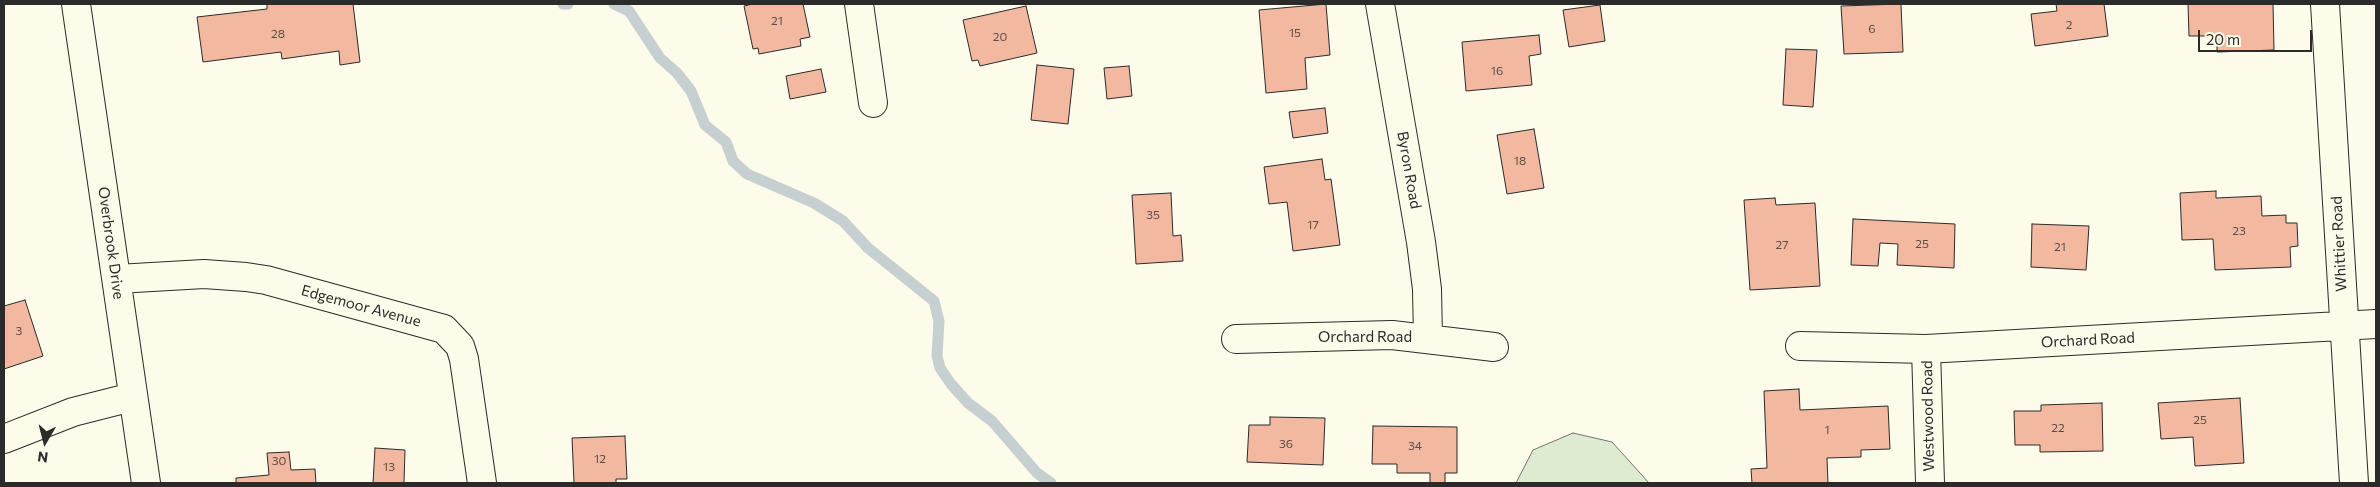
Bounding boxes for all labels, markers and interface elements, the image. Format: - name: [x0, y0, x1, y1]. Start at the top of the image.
- house number: 21: [771, 14, 783, 28]
- house number: 2: [2066, 18, 2072, 32]
- scale bar: [2200, 20, 2314, 52]
- house number: 6: [1868, 22, 1876, 36]
- house number: 15: [1289, 26, 1301, 40]
- house number: 28: [271, 27, 285, 41]
- house number: 20: [993, 30, 1007, 44]
- text: 20 m: [2206, 30, 2240, 48]
- house number: 16: [1491, 64, 1503, 78]
- street label: Byron Road: [1393, 130, 1425, 210]
- house number: 18: [1514, 154, 1526, 168]
- street label: Overbrook Drive: [94, 186, 128, 300]
- street label: Whittier Road: [2328, 196, 2350, 292]
- house number: 35: [1146, 208, 1160, 222]
- house number: 17: [1307, 218, 1319, 232]
- house number: 23: [2232, 224, 2246, 238]
- house number: 25: [1915, 237, 1929, 251]
- house number: 27: [1776, 238, 1788, 252]
- house number: 21: [2054, 240, 2066, 254]
- street label: Edgemoor Avenue: [299, 281, 423, 331]
- house number: 3: [16, 324, 22, 338]
- street label: Orchard Road: [1318, 328, 1412, 346]
- street label: Orchard Road: [2041, 329, 2135, 351]
- street label: Westwood Road: [1918, 360, 1938, 472]
- house number: 25: [2193, 413, 2207, 427]
- north arrow: [20, 417, 70, 467]
- house number: 22: [2051, 421, 2065, 435]
- house number: 1: [1824, 423, 1830, 437]
- house number: 36: [1279, 437, 1293, 451]
- house number: 34: [1408, 439, 1422, 453]
- text: N: [36, 448, 49, 466]
- house number: 12: [594, 452, 606, 466]
- house number: 30: [272, 454, 286, 468]
- house number: 13: [383, 460, 395, 474]

